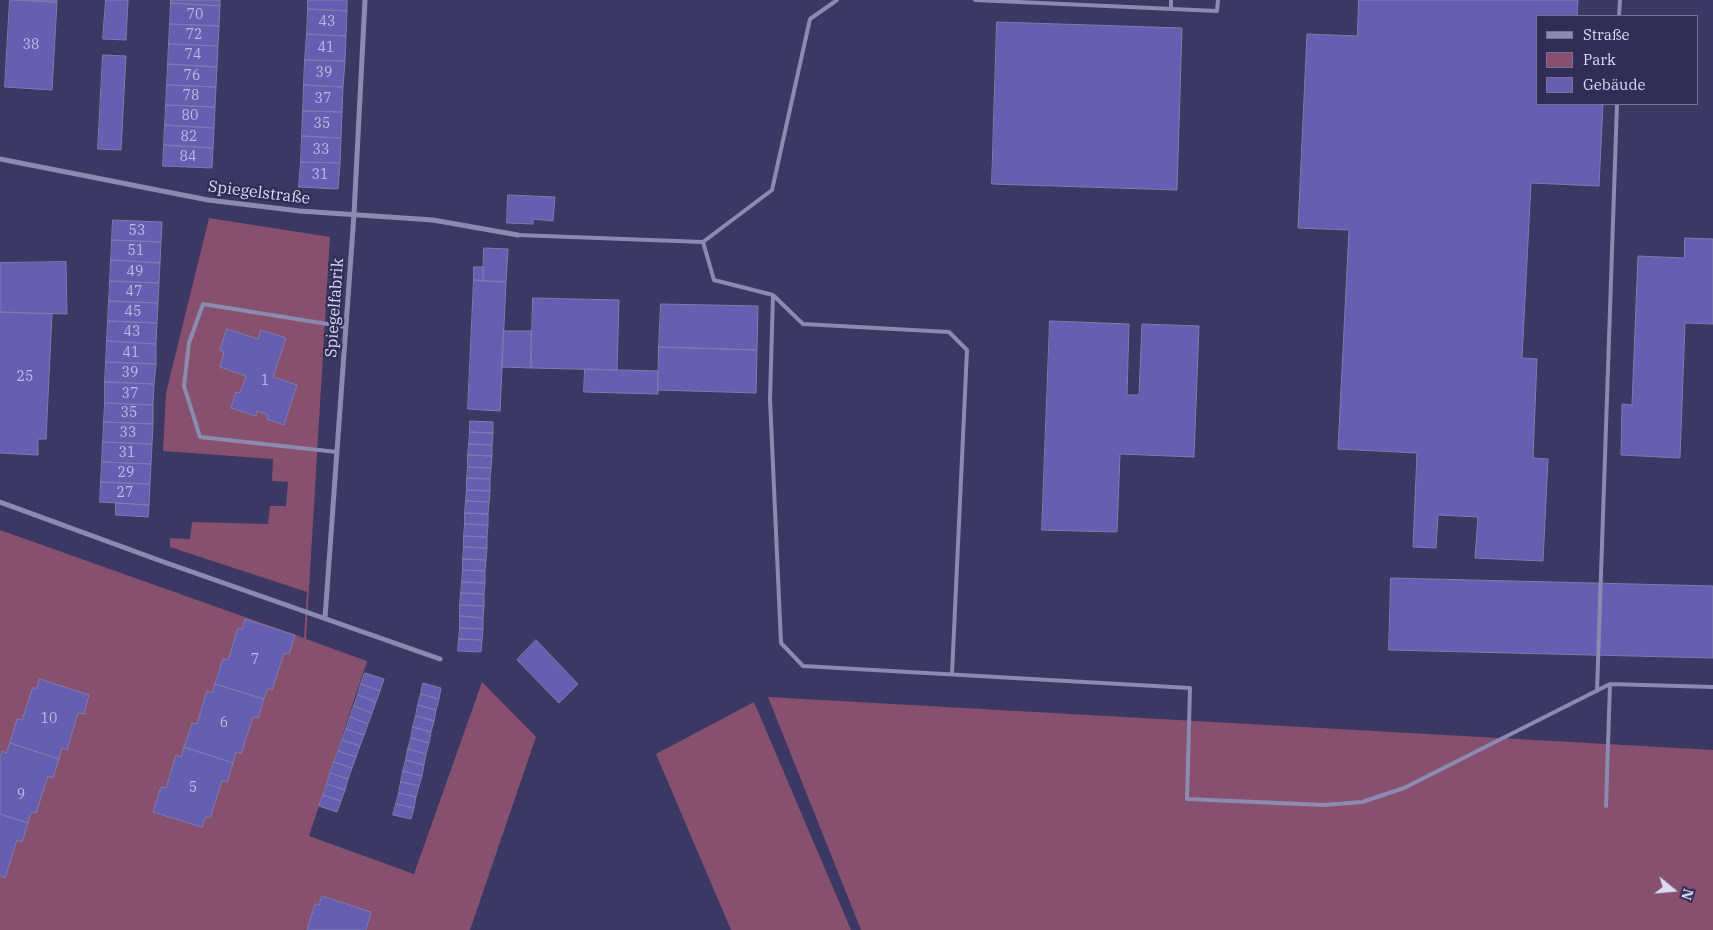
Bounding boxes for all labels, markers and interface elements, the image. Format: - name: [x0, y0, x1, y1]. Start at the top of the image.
- house number: 70: [187, 7, 203, 23]
- house number: 43: [319, 14, 335, 30]
- legend: [1536, 15, 1698, 105]
- text: Straße: [1583, 25, 1630, 44]
- house number: 72: [186, 27, 202, 43]
- house number: 38: [23, 37, 39, 53]
- house number: 41: [318, 40, 334, 56]
- house number: 74: [185, 47, 201, 63]
- text: Park: [1583, 50, 1616, 69]
- house number: 39: [316, 65, 332, 81]
- house number: 76: [184, 68, 200, 84]
- text: Gebäude: [1583, 75, 1646, 94]
- house number: 78: [183, 88, 199, 104]
- house number: 37: [315, 91, 331, 107]
- house number: 80: [182, 108, 198, 124]
- house number: 35: [314, 116, 330, 132]
- house number: 82: [181, 129, 197, 145]
- house number: 33: [313, 142, 329, 158]
- house number: 84: [180, 149, 196, 165]
- house number: 31: [312, 167, 328, 183]
- street label: Spiegelstraße: [207, 177, 311, 209]
- house number: 53: [129, 223, 145, 239]
- house number: 51: [128, 243, 144, 259]
- street label: Spiegelfabrik: [322, 258, 348, 358]
- house number: 49: [127, 264, 143, 280]
- house number: 47: [126, 284, 142, 300]
- house number: 45: [125, 304, 141, 320]
- house number: 43: [124, 324, 140, 340]
- house number: 41: [123, 345, 139, 361]
- house number: 39: [122, 365, 138, 381]
- house number: 25: [17, 369, 33, 385]
- house number: 1: [261, 373, 269, 389]
- house number: 37: [122, 386, 138, 402]
- house number: 35: [121, 405, 137, 421]
- house number: 33: [120, 425, 136, 441]
- house number: 31: [119, 445, 135, 461]
- house number: 29: [118, 465, 134, 481]
- house number: 27: [117, 485, 133, 501]
- house number: 7: [251, 652, 259, 668]
- house number: 10: [41, 711, 57, 727]
- house number: 6: [220, 715, 228, 731]
- house number: 5: [189, 780, 197, 796]
- house number: 9: [17, 787, 25, 803]
- north arrow: [1648, 865, 1698, 915]
- text: N: [1677, 886, 1698, 902]

